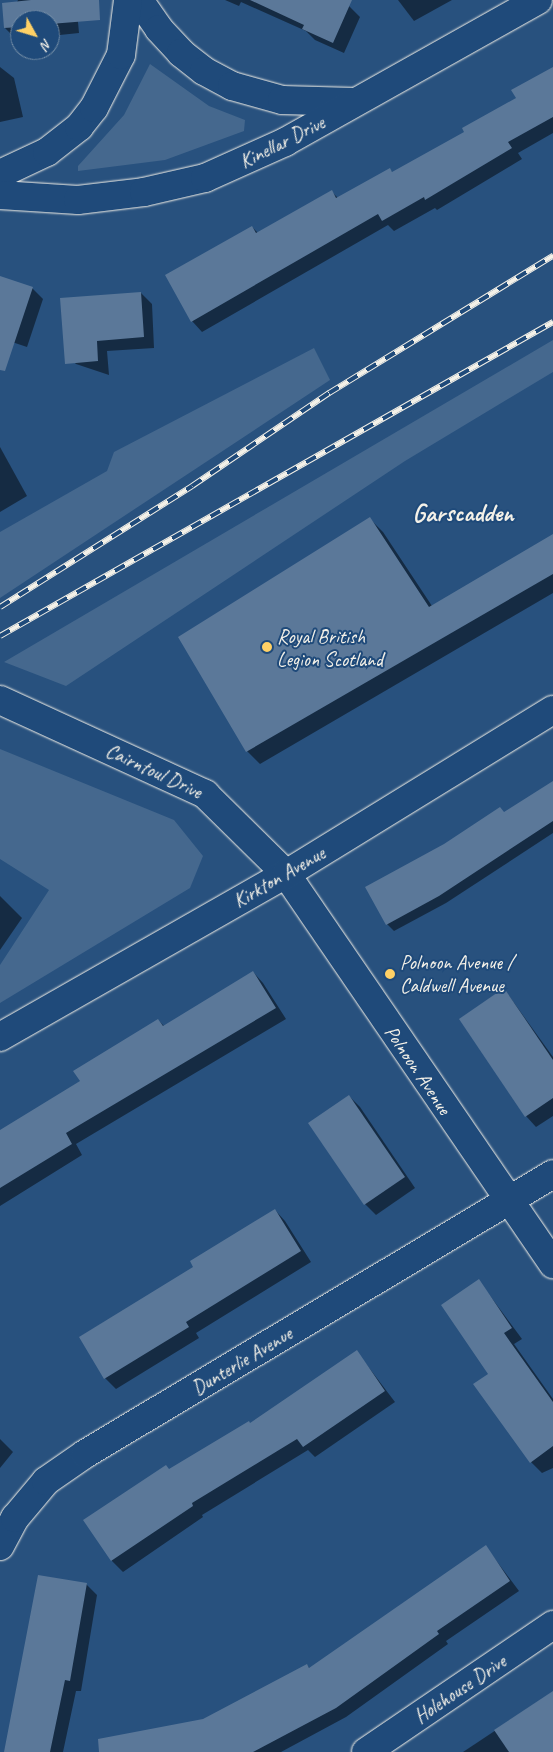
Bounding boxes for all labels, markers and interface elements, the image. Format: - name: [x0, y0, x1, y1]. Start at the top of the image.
- north arrow: [10, 10, 60, 60]
- text: N: [37, 35, 56, 53]
- street label: Kinellar Drive: [235, 110, 329, 174]
- district label: Garscadden: [413, 498, 513, 528]
- place label: Royal British Legion Scotland: [277, 624, 382, 671]
- marker: Royal British Legion Scotland: [261, 641, 273, 653]
- street label: Cairntoul Drive: [102, 738, 206, 804]
- street label: Kirkton Avenue: [229, 841, 329, 913]
- place label: Polnoon Avenue / Caldwell Avenue: [400, 950, 513, 997]
- marker: Polnoon Avenue / Caldwell Avenue: [384, 968, 396, 980]
- street label: Polnoon Avenue: [380, 1021, 456, 1119]
- street label: Dunterlie Avenue: [188, 1322, 296, 1400]
- street label: Holehouse Drive: [409, 1649, 511, 1729]

